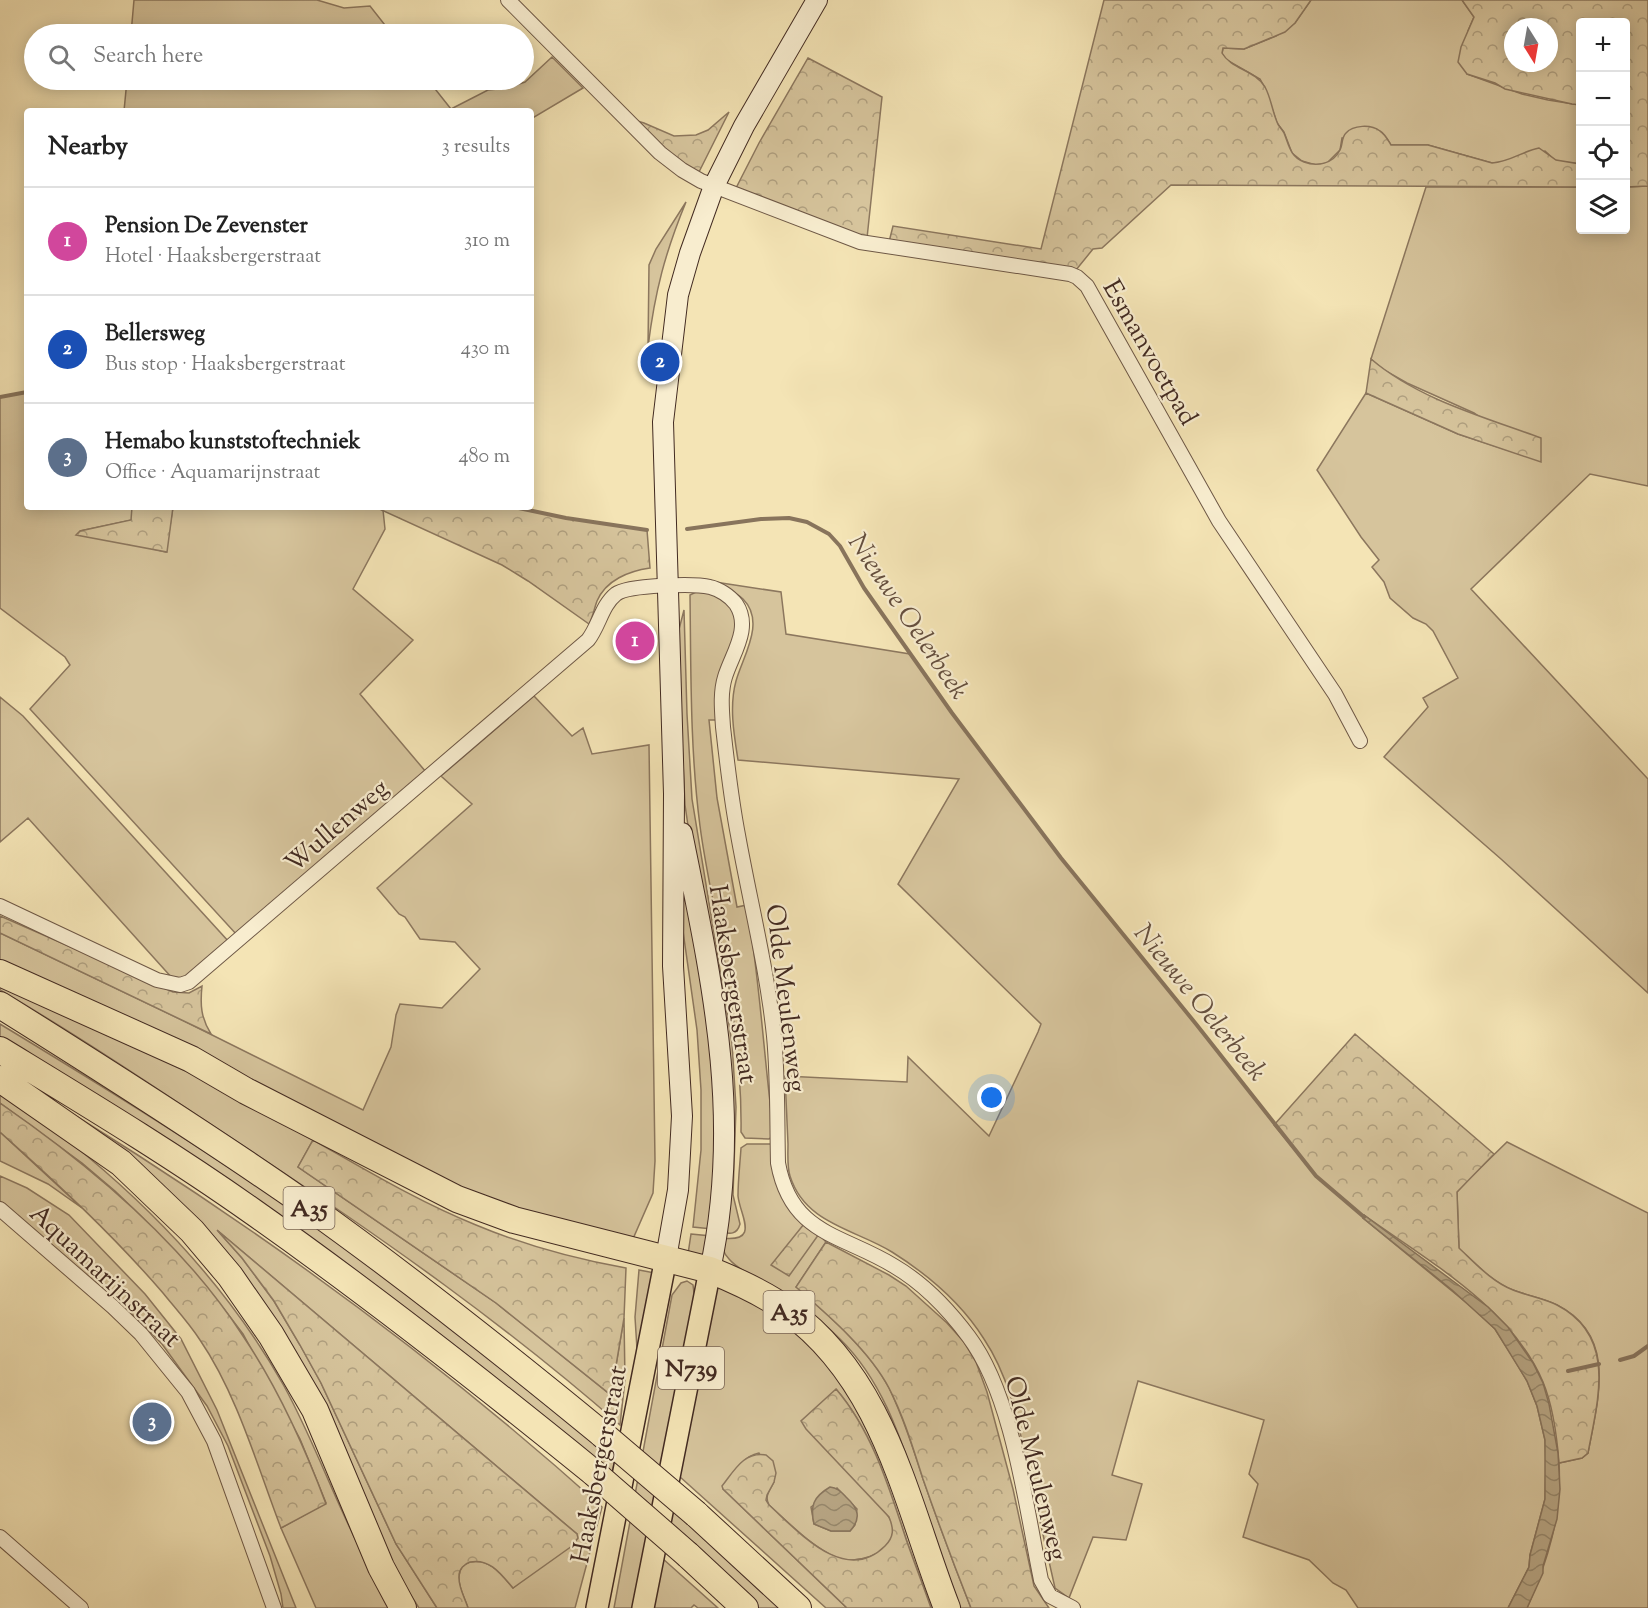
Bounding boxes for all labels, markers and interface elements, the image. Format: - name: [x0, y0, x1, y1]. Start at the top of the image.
- north arrow: [1504, 18, 1558, 72]
- map controls: [1576, 18, 1630, 234]
- button: +: [1576, 18, 1630, 72]
- search box: [24, 24, 534, 90]
- icon: search: [45, 41, 78, 74]
- text: Search here: [93, 41, 203, 73]
- button: −: [1576, 72, 1630, 126]
- button: locate: [1576, 126, 1630, 180]
- text: Nearby: [48, 129, 128, 166]
- text: 3 results: [441, 133, 510, 162]
- button: layers: [1576, 180, 1630, 234]
- text: Pension De Zevenster: [105, 211, 308, 243]
- text: 1: [64, 227, 71, 256]
- text: 310 m: [464, 227, 510, 256]
- text: Hotel · Haaksbergerstraat: [105, 243, 321, 272]
- street label: Esmanvoetpad: [1092, 274, 1206, 433]
- text: Bellersweg: [105, 319, 205, 351]
- text: 2: [63, 335, 72, 364]
- text: 430 m: [461, 335, 510, 364]
- pin: 2: [640, 340, 680, 385]
- text: Bus stop · Haaksbergerstraat: [105, 351, 346, 380]
- text: Hemabo kunststoftechniek: [105, 427, 361, 459]
- text: 3: [63, 443, 72, 472]
- text: 480 m: [459, 443, 510, 472]
- text: Office · Aquamarijnstraat: [105, 459, 320, 488]
- water label: Nieuwe Oelerbeek: [837, 527, 977, 708]
- pin: 1: [616, 618, 654, 664]
- street label: Wullenweg: [278, 771, 398, 882]
- street label: Haaksbergerstraat: [698, 882, 766, 1086]
- street label: Olde Meulenweg: [755, 902, 814, 1094]
- water label: Nieuwe Oelerbeek: [1123, 916, 1275, 1091]
- your location: [977, 1083, 1006, 1112]
- road number: A35: [284, 1187, 334, 1229]
- street label: Aquamarijnstraat: [20, 1197, 188, 1357]
- road number: A35: [764, 1291, 814, 1333]
- road number: N739: [658, 1347, 724, 1389]
- street label: Haaksbergerstraat: [563, 1362, 638, 1566]
- street label: Olde Meulenweg: [994, 1372, 1075, 1565]
- pin: 3: [132, 1400, 172, 1444]

